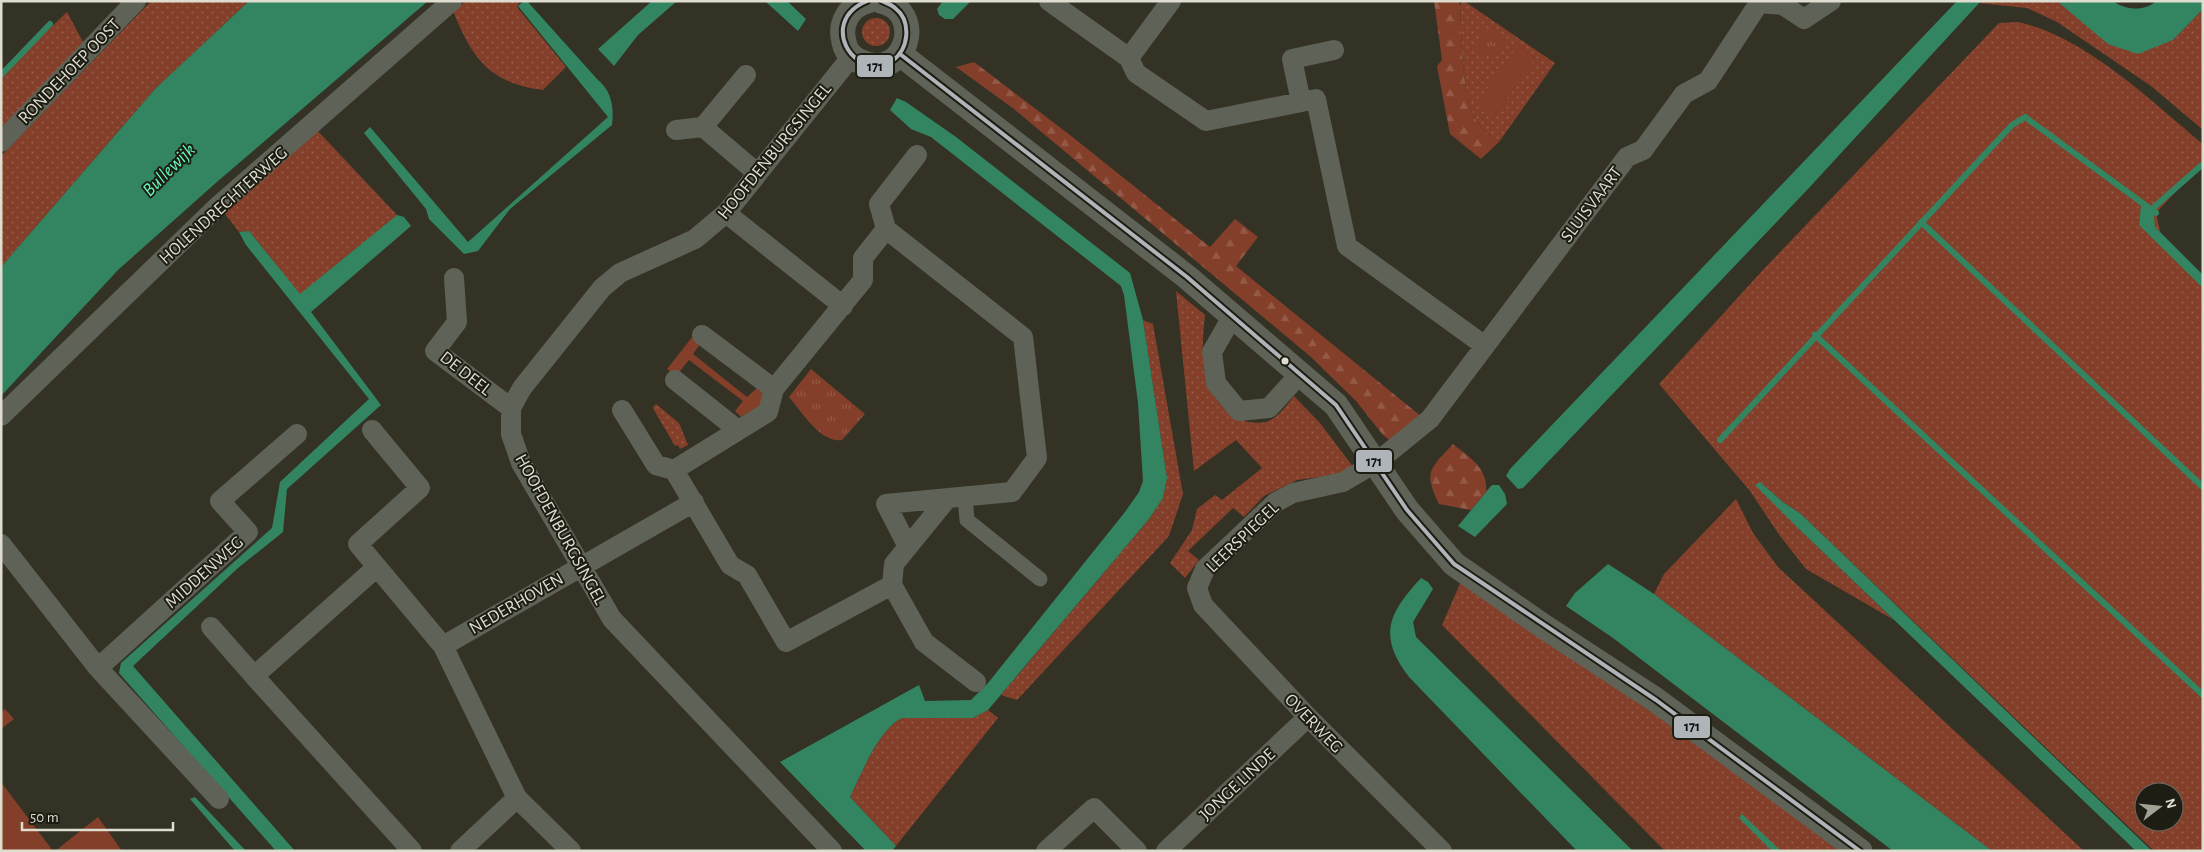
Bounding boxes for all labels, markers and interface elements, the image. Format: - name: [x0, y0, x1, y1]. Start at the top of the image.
- street label: RONDEHOEP OOST: [15, 16, 124, 128]
- line badge: 171: [856, 54, 894, 78]
- text: 171: [867, 60, 883, 74]
- street label: HOOFDENBURGSINGEL: [715, 80, 835, 223]
- water label: Bullewijk: [139, 140, 199, 200]
- street label: HOLENDRECHTERWEG: [156, 144, 291, 268]
- street label: SLUISVAART: [1558, 163, 1626, 246]
- street label: DE DEEL: [436, 348, 495, 400]
- unlabelled marker: [1280, 356, 1290, 366]
- line badge: 171: [1355, 449, 1393, 473]
- street label: HOOFDENBURGSINGEL: [511, 451, 609, 608]
- text: 171: [1366, 455, 1382, 469]
- street label: LEERSPIEGEL: [1203, 499, 1283, 576]
- street label: MIDDENWEG: [162, 533, 247, 612]
- street label: NEDERHOVEN: [466, 570, 567, 638]
- street label: OVERWEG: [1281, 691, 1346, 757]
- line badge: 171: [1673, 715, 1711, 739]
- text: 171: [1684, 720, 1700, 734]
- street label: JONGE LINDE: [1196, 745, 1279, 824]
- north arrow: [2134, 782, 2184, 832]
- text: N: [2162, 797, 2179, 810]
- scale bar: [22, 800, 174, 832]
- text: 50 m: [30, 810, 59, 825]

